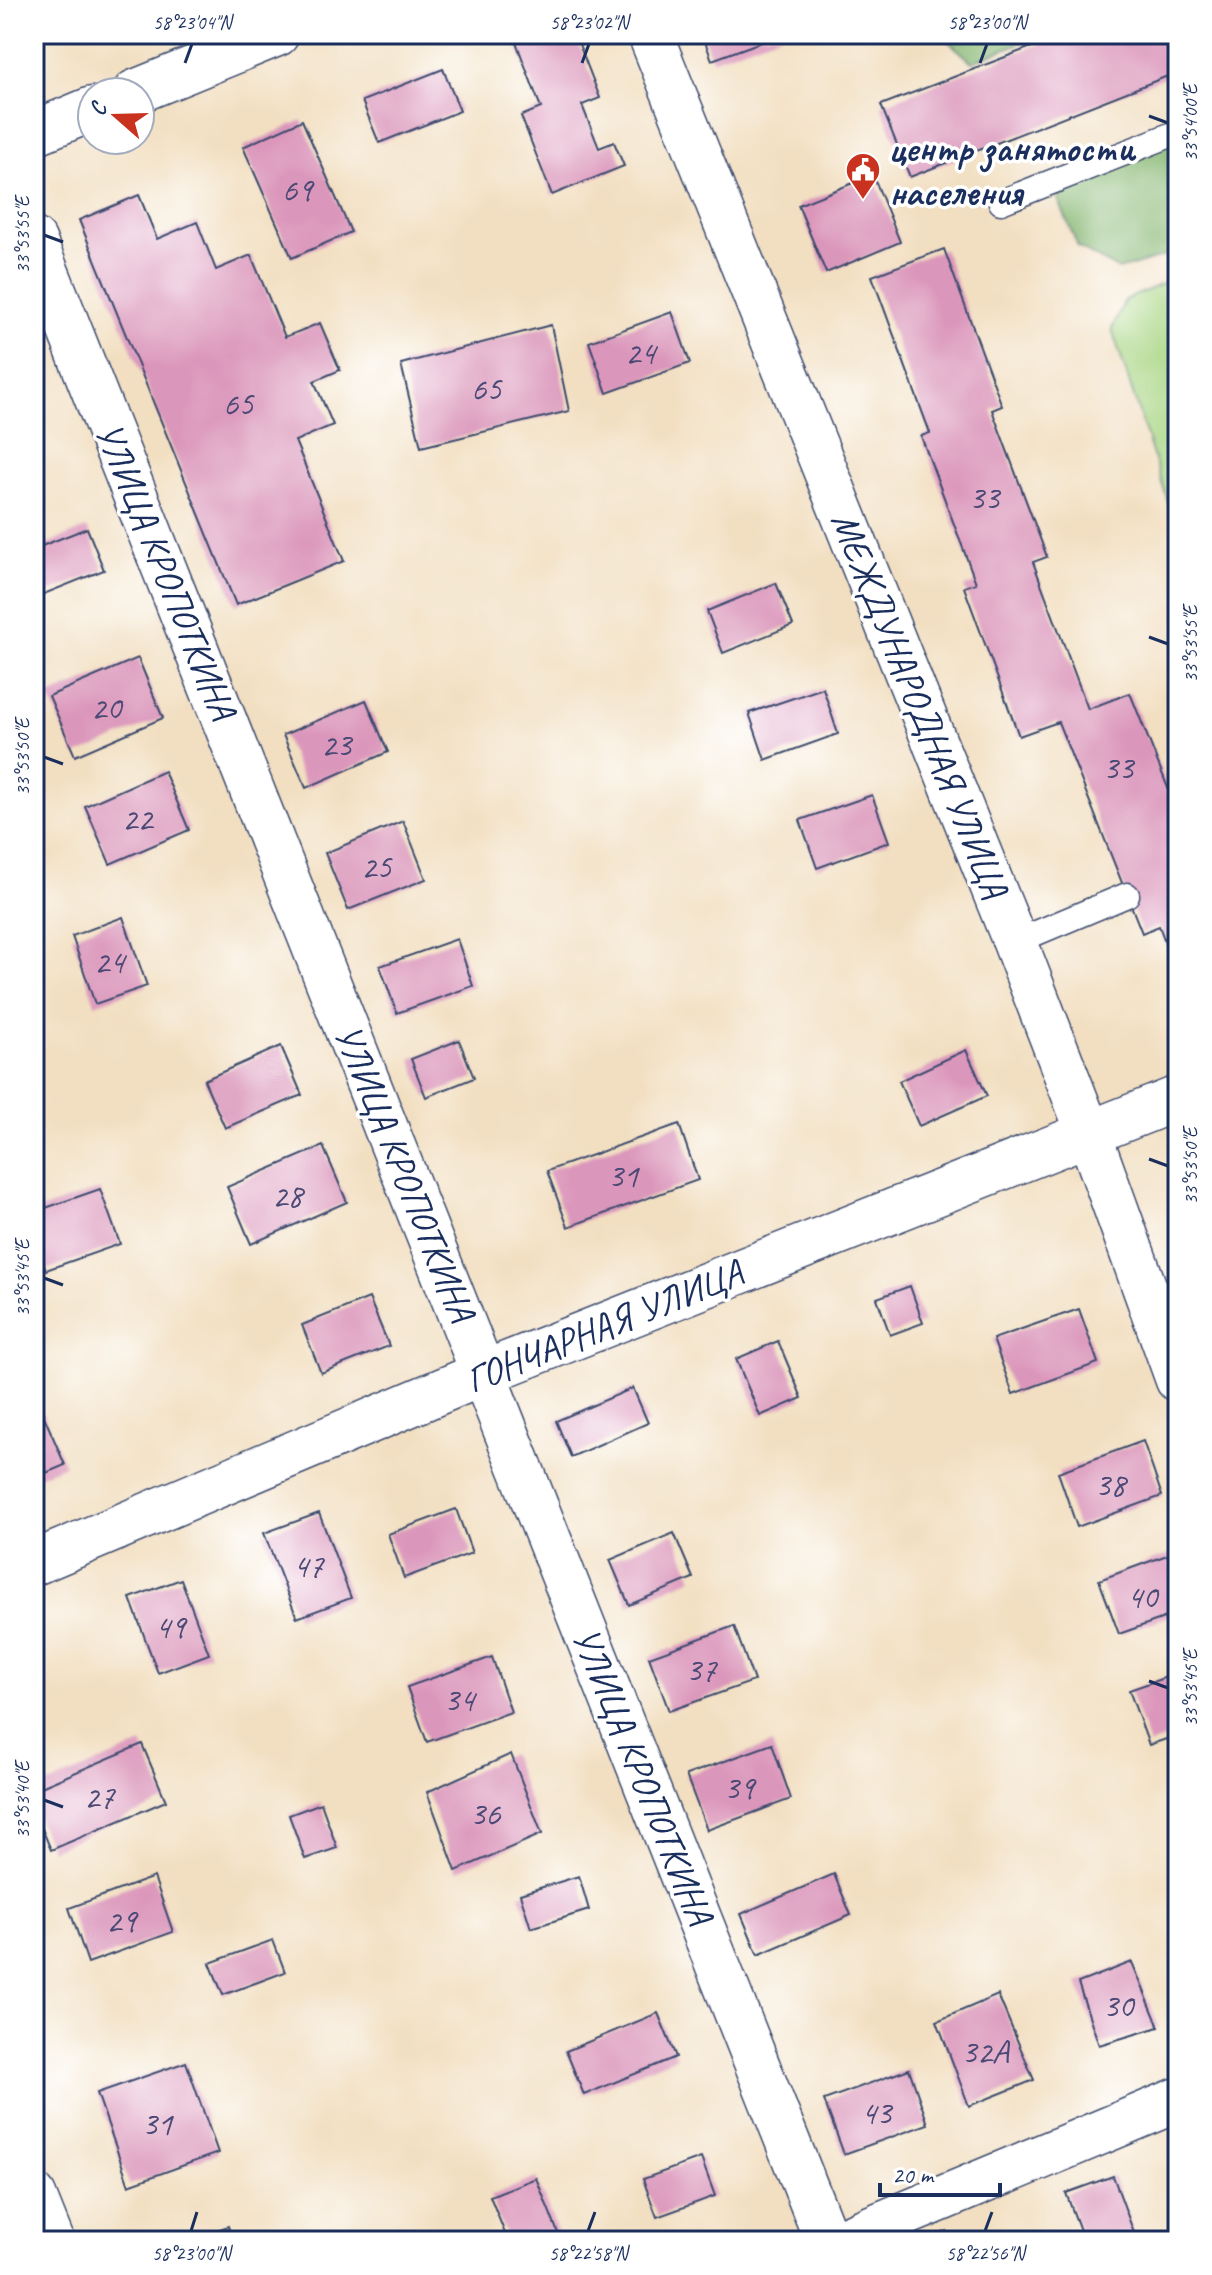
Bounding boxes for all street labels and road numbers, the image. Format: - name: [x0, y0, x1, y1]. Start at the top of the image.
- street label: УЛИЦА КРОПОТКИНА: [85, 416, 248, 728]
- street label: МЕЖДУНАРОДНАЯ УЛИЦА: [821, 505, 1019, 906]
- street label: УЛИЦА КРОПОТКИНА: [324, 1018, 487, 1330]
- street label: ГОНЧАРНАЯ УЛИЦА: [459, 1248, 751, 1403]
- street label: УЛИЦА КРОПОТКИНА: [562, 1621, 725, 1933]

